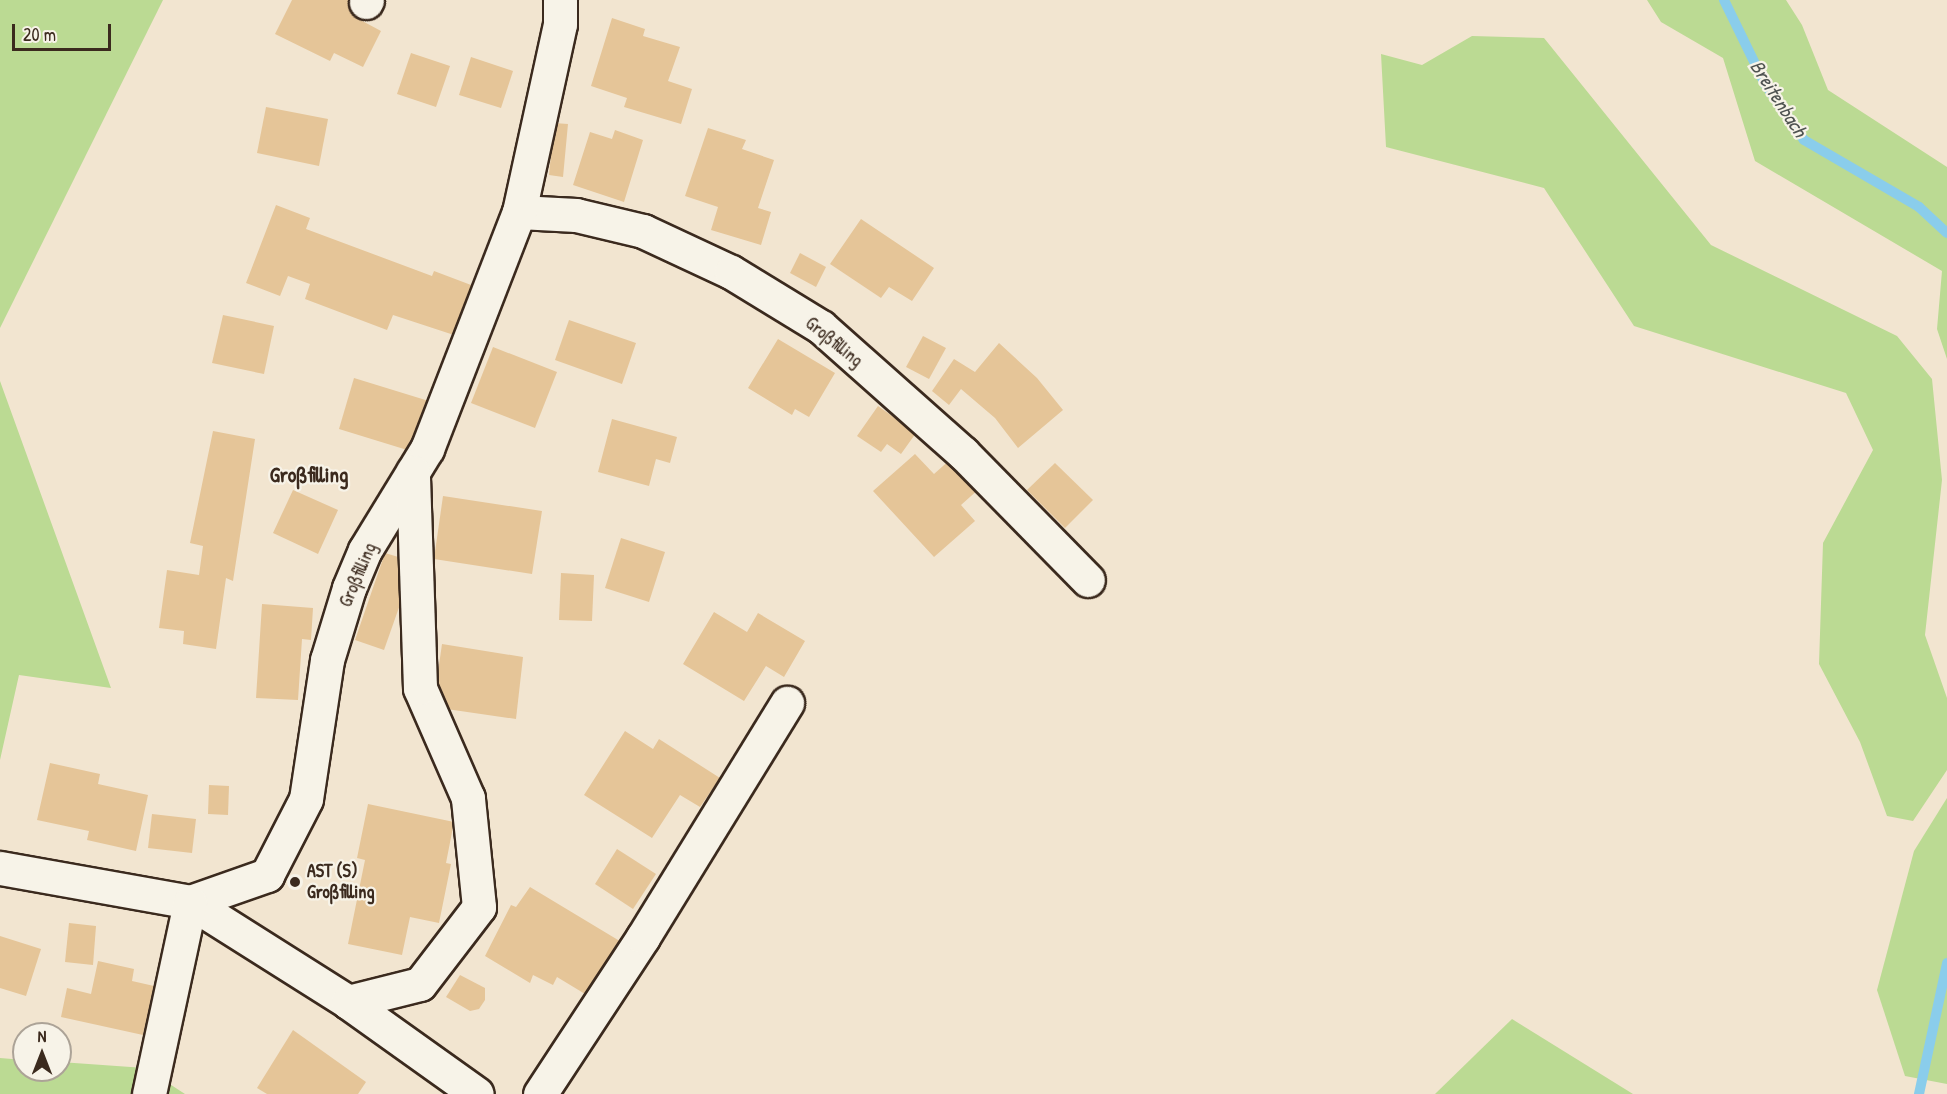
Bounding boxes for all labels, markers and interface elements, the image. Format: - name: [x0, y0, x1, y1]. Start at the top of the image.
- scale bar: [15, 12, 114, 50]
- text: 20 m: [23, 22, 56, 47]
- water label: Breitenbach: [1745, 55, 1813, 141]
- street label: Großfilling: [801, 312, 867, 372]
- district label: Großfilling: [270, 462, 348, 488]
- street label: Großfilling: [335, 540, 381, 610]
- place label: AST (S) Großfilling: [307, 861, 374, 904]
- marker: AST (S) Großfilling: [288, 875, 302, 889]
- north arrow: [12, 1022, 72, 1082]
- text: N: [38, 1025, 46, 1047]

